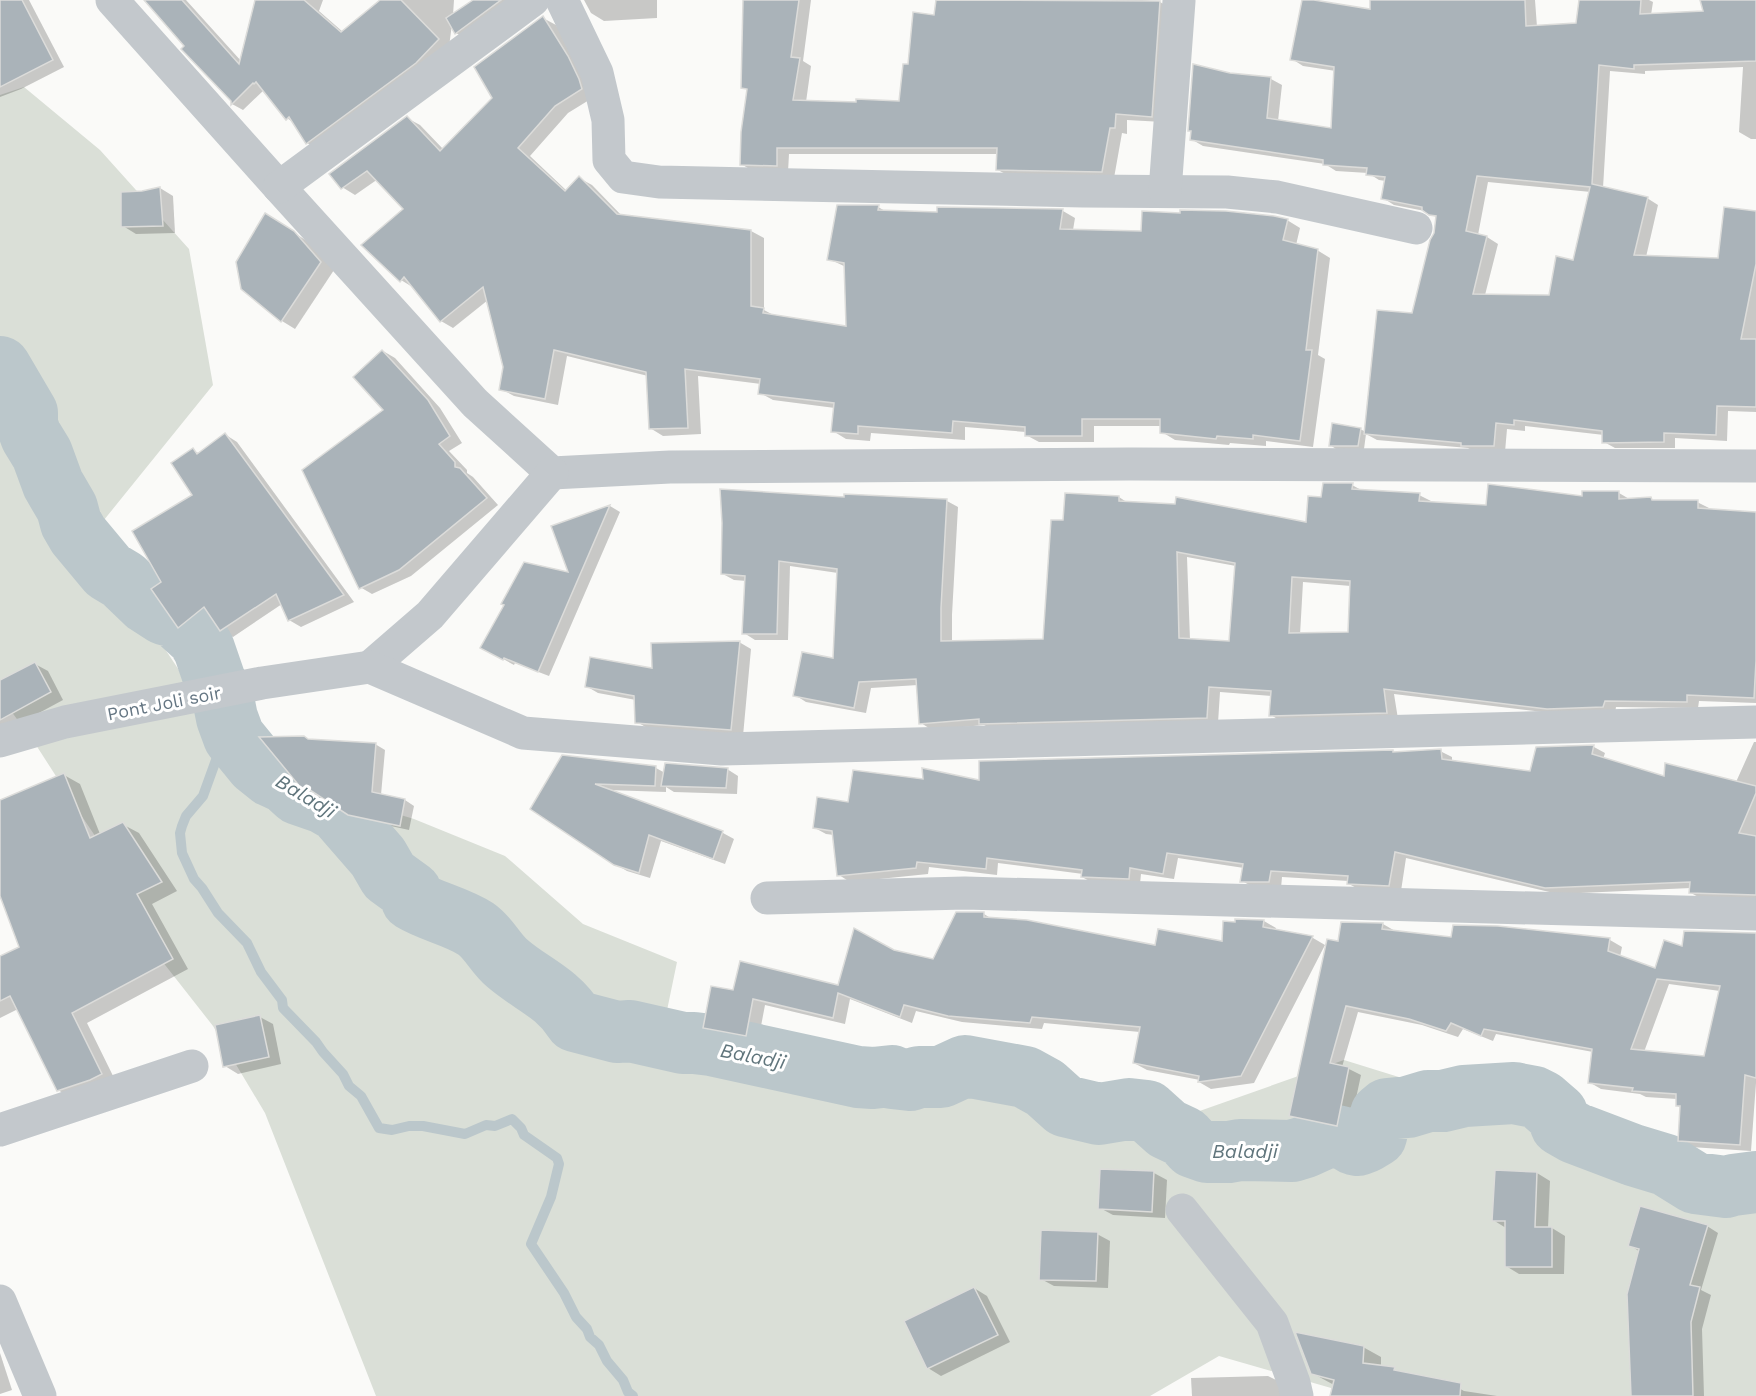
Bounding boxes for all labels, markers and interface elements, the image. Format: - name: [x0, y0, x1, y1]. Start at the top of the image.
- street label: Pont Joli soir: [105, 682, 223, 724]
- water label: Baladji: [272, 769, 341, 824]
- water label: Baladji: [718, 1038, 789, 1074]
- water label: Baladji: [1212, 1139, 1279, 1163]

